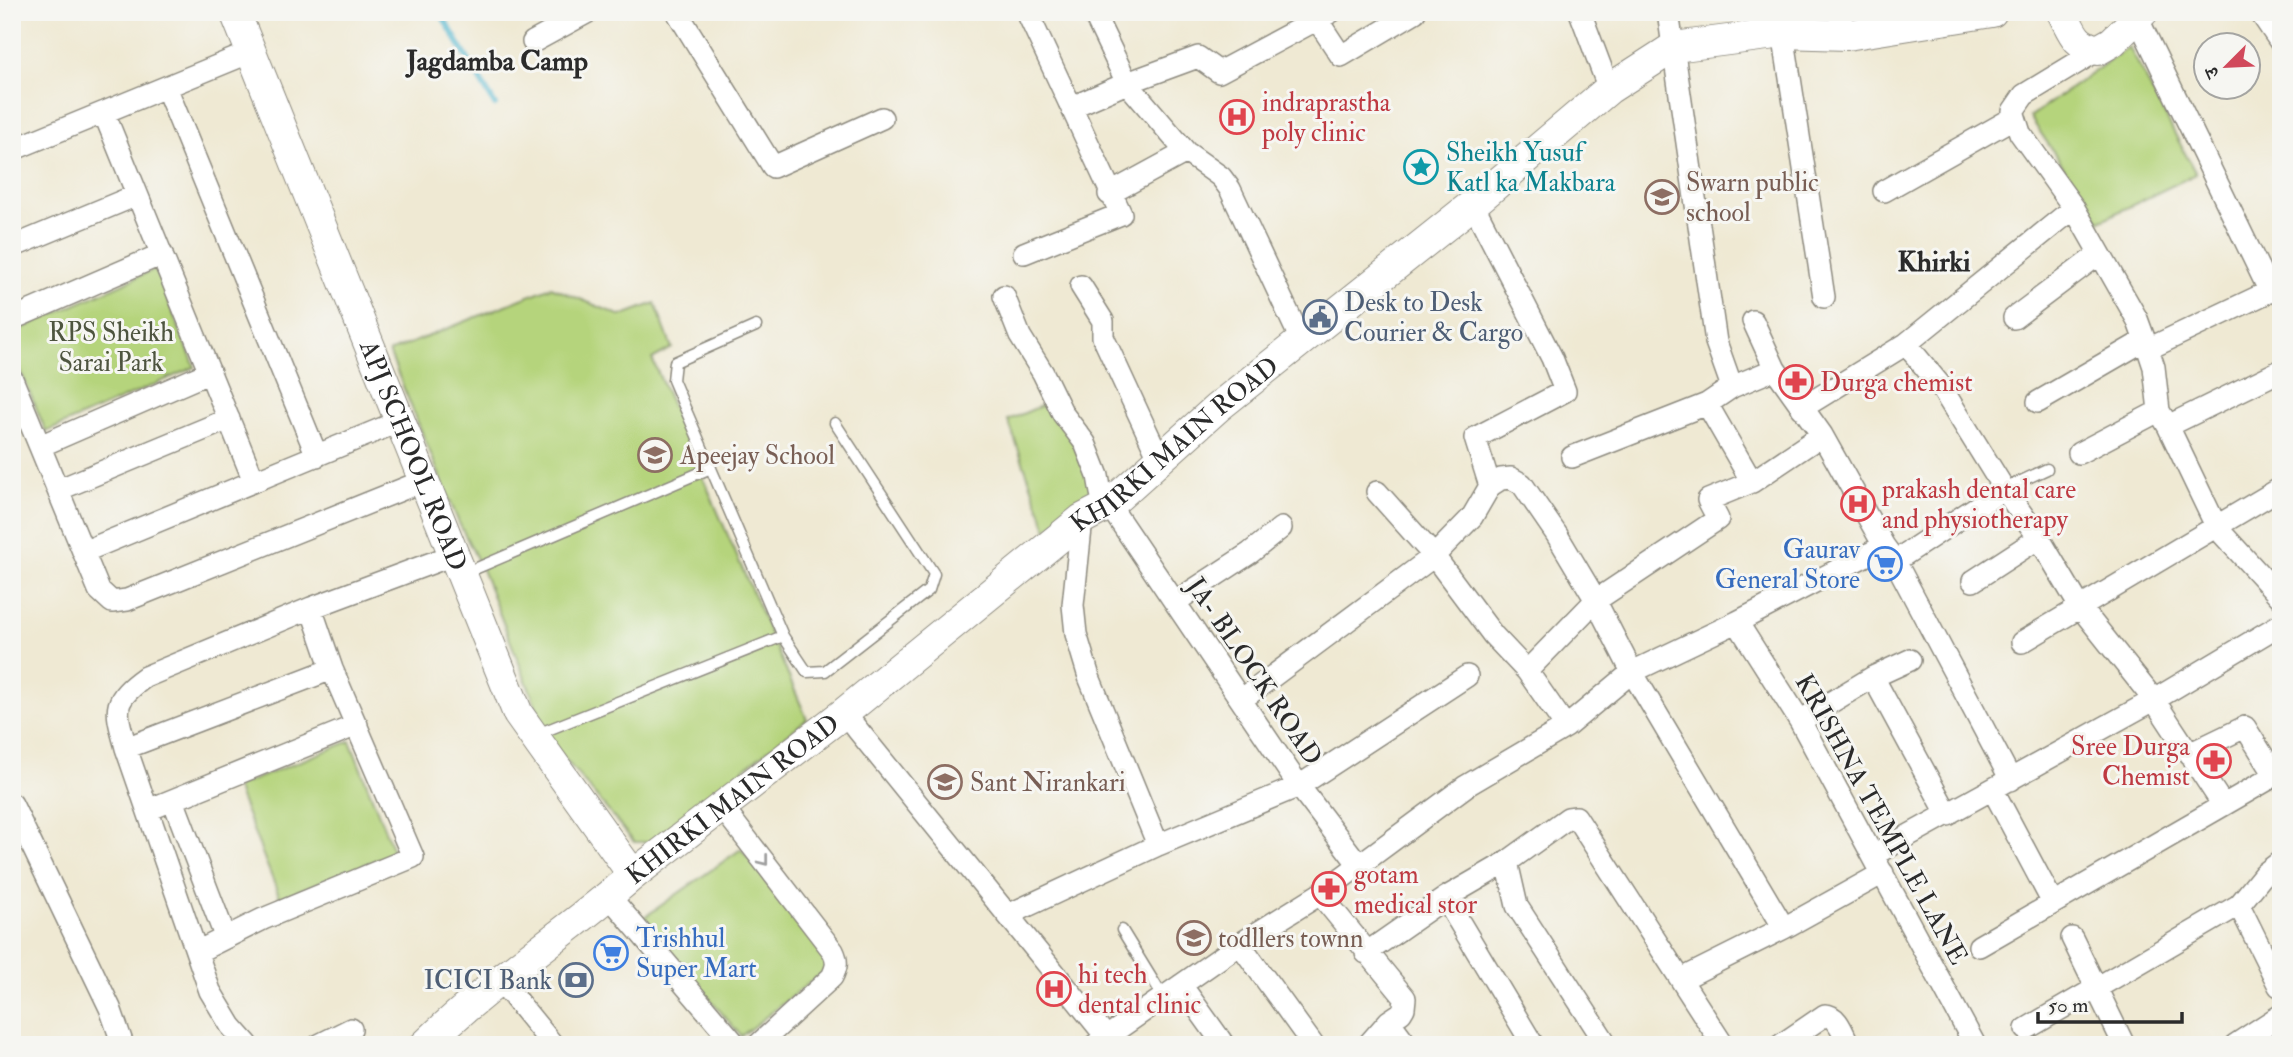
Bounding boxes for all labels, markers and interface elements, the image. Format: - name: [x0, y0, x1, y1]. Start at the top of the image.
- north arrow: [2192, 32, 2262, 102]
- district label: Jagdamba Camp: [404, 44, 588, 79]
- text: उ: [2199, 62, 2226, 84]
- place label: indraprastha poly clinic: [1261, 87, 1391, 150]
- hospital icon: indraprastha poly clinic: [1218, 98, 1256, 136]
- place label: Sheikh Yusuf Katl ka Makbara: [1446, 137, 1616, 199]
- place icon: Sheikh Yusuf Katl ka Makbara: [1402, 148, 1440, 186]
- place label: Swarn public school: [1686, 167, 1818, 229]
- school or university icon: Swarn public school: [1643, 178, 1681, 216]
- district label: Khirki: [1898, 245, 1971, 280]
- place label: Desk to Desk Courier & Cargo: [1344, 287, 1523, 349]
- public building icon: Desk to Desk Courier & Cargo: [1301, 298, 1339, 336]
- park label: RPS Sheikh Sarai Park: [48, 317, 174, 379]
- street label: APJ SCHOOL ROAD: [352, 335, 474, 576]
- street label: KHIRKI MAIN ROAD: [1064, 350, 1285, 539]
- pharmacy icon: Durga chemist: [1777, 363, 1815, 401]
- place label: Durga chemist: [1820, 367, 1973, 399]
- school or university icon: Apeejay School: [636, 436, 674, 474]
- place label: Apeejay School: [679, 440, 835, 473]
- place label: prakash dental care and physiotherapy: [1881, 474, 2076, 537]
- hospital icon: prakash dental care and physiotherapy: [1839, 485, 1877, 523]
- place label: Gaurav General Store: [1715, 534, 1861, 596]
- supermarket icon: Gaurav General Store: [1866, 545, 1904, 583]
- street label: JA- BLOCK ROAD: [1179, 571, 1329, 772]
- street label: KRISHNA TEMPLE LANE: [1788, 669, 1974, 970]
- street label: KHIRKI MAIN ROAD: [620, 708, 846, 892]
- place label: Sree Durga Chemist: [2071, 731, 2190, 793]
- pharmacy icon: Sree Durga Chemist: [2195, 742, 2233, 780]
- school or university icon: Sant Nirankari: [926, 763, 964, 801]
- place label: Sant Nirankari: [970, 767, 1126, 799]
- one-way arrow: [755, 853, 768, 865]
- place label: gotam medical stor: [1354, 859, 1478, 921]
- pharmacy icon: gotam medical stor: [1310, 870, 1348, 908]
- school or university icon: todllers townn: [1175, 919, 1213, 957]
- place label: Trishhul Super Mart: [636, 923, 757, 986]
- place label: todllers townn: [1218, 923, 1363, 955]
- supermarket icon: Trishhul Super Mart: [592, 934, 630, 972]
- place label: hi tech dental clinic: [1078, 959, 1201, 1021]
- bank icon: ICICI Bank: [557, 961, 595, 999]
- place label: ICICI Bank: [424, 965, 553, 997]
- hospital icon: hi tech dental clinic: [1035, 970, 1073, 1008]
- scale bar: [2038, 980, 2181, 1024]
- text: 50 m: [2048, 992, 2089, 1019]

